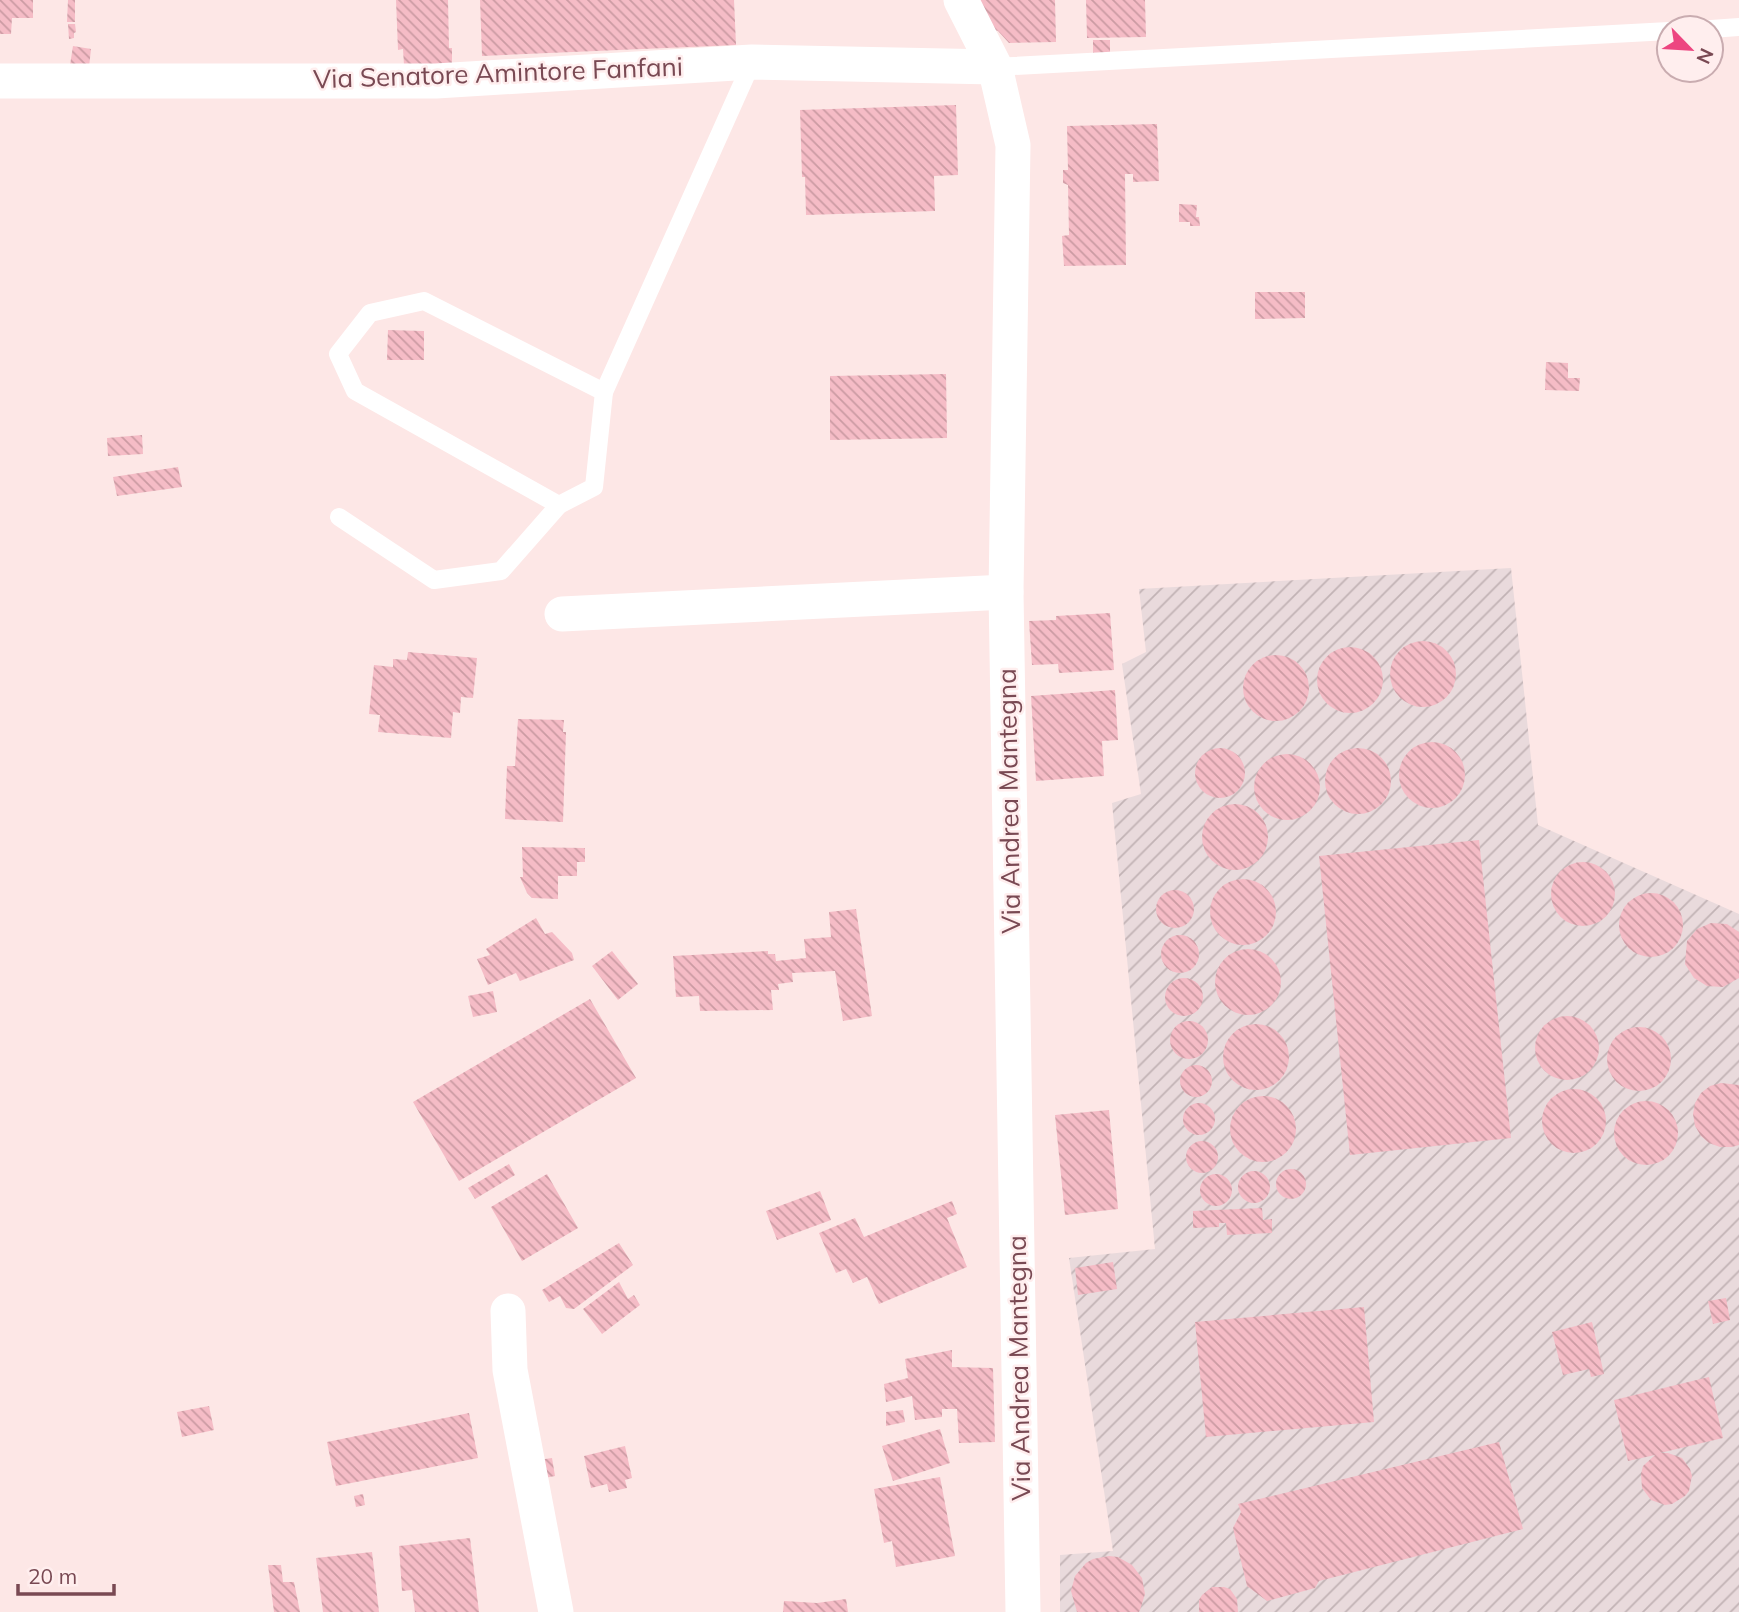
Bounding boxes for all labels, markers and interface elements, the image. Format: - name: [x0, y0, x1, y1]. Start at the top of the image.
- north arrow: [1655, 14, 1725, 84]
- text: N: [1691, 45, 1719, 68]
- street label: Via Senatore Amintore Fanfani: [313, 50, 683, 95]
- street label: Via Andrea Mantegna: [990, 668, 1027, 934]
- street label: Via Andrea Mantegna: [1000, 1235, 1037, 1501]
- scale bar: [18, 1552, 114, 1596]
- text: 20 m: [28, 1563, 77, 1589]

